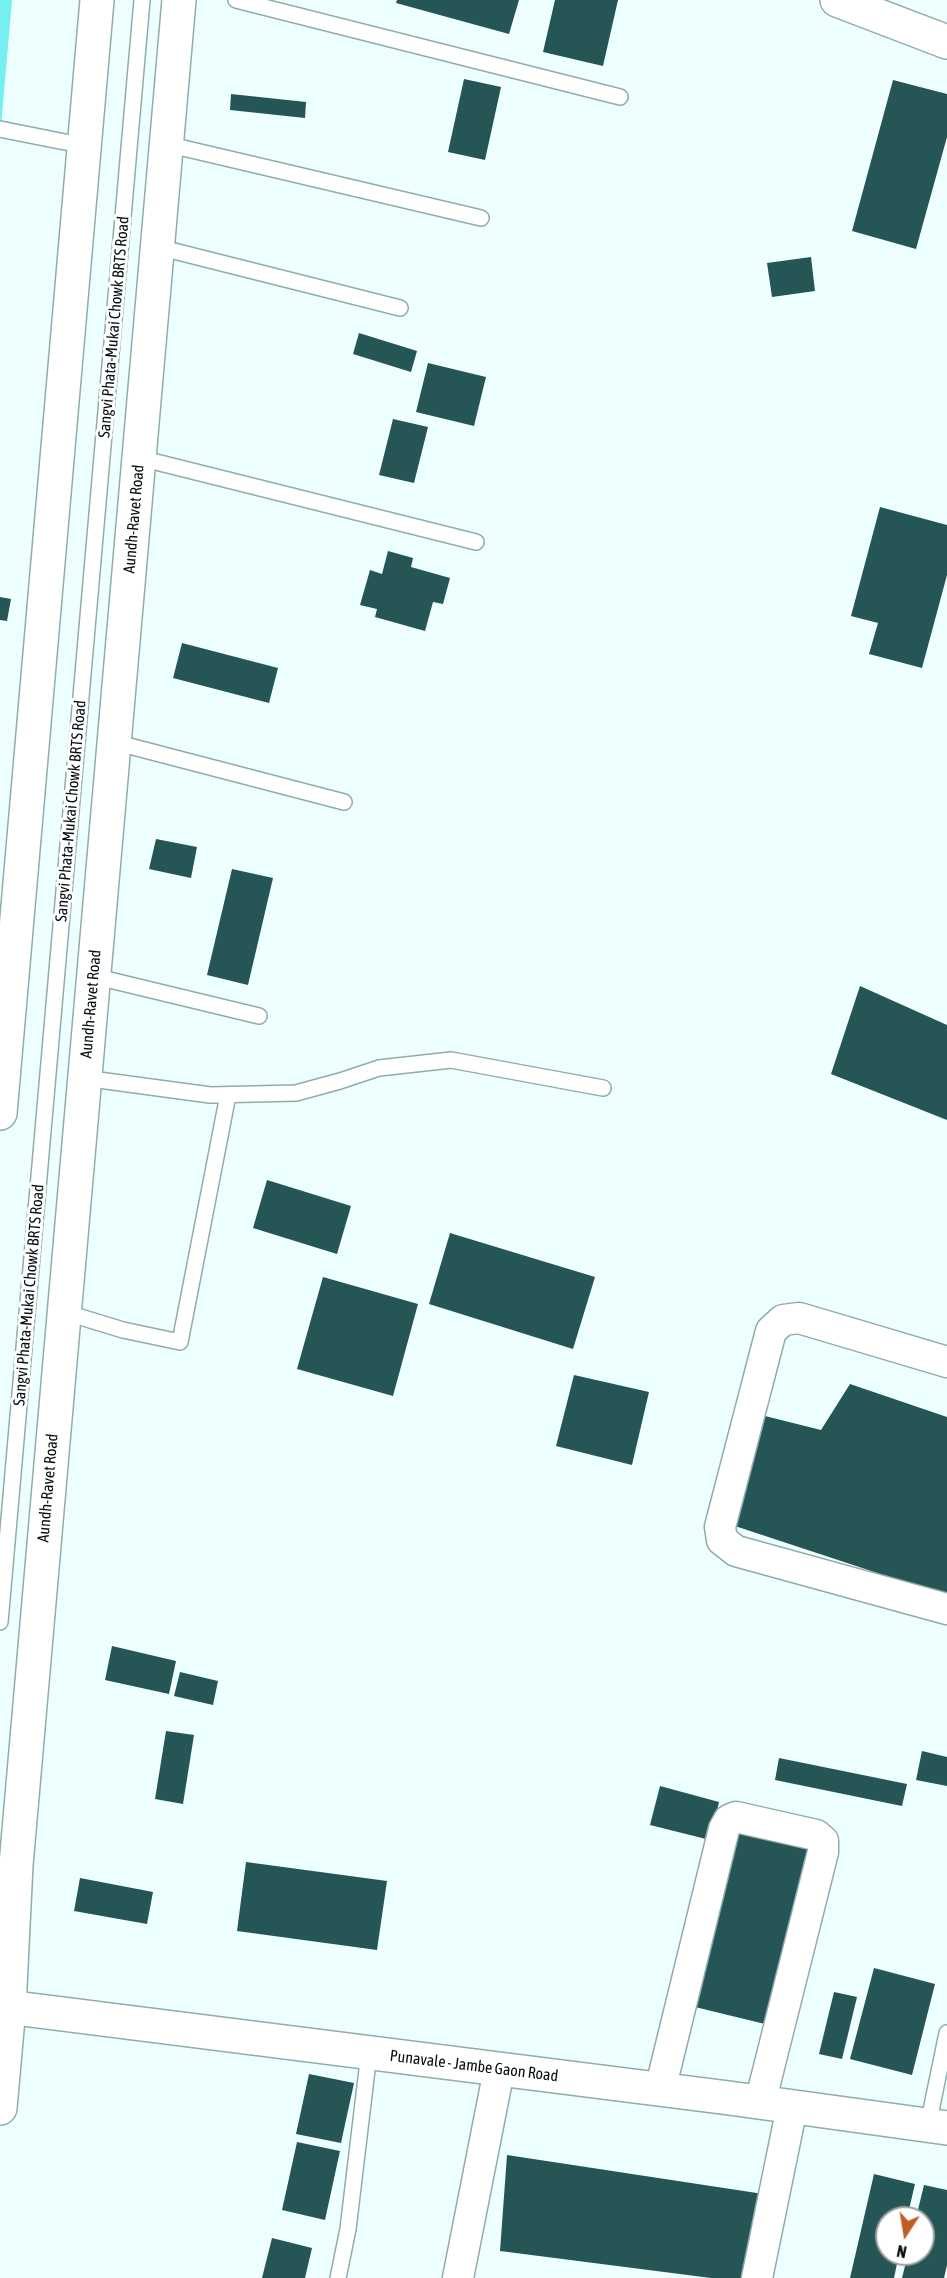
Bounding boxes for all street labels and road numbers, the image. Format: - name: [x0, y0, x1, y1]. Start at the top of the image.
- street label: Sangvi Phata-Mukai Chowk BRTS Road: [95, 215, 133, 439]
- street label: Aundh-Ravet Road: [120, 464, 148, 574]
- street label: Sangvi Phata-Mukai Chowk BRTS Road: [52, 699, 90, 923]
- street label: Aundh-Ravet Road: [77, 949, 105, 1059]
- street label: Sangvi Phata-Mukai Chowk BRTS Road: [10, 1183, 48, 1407]
- street label: Aundh-Ravet Road: [34, 1433, 62, 1543]
- street label: Punavale - Jambe Gaon Road: [389, 2046, 559, 2086]

